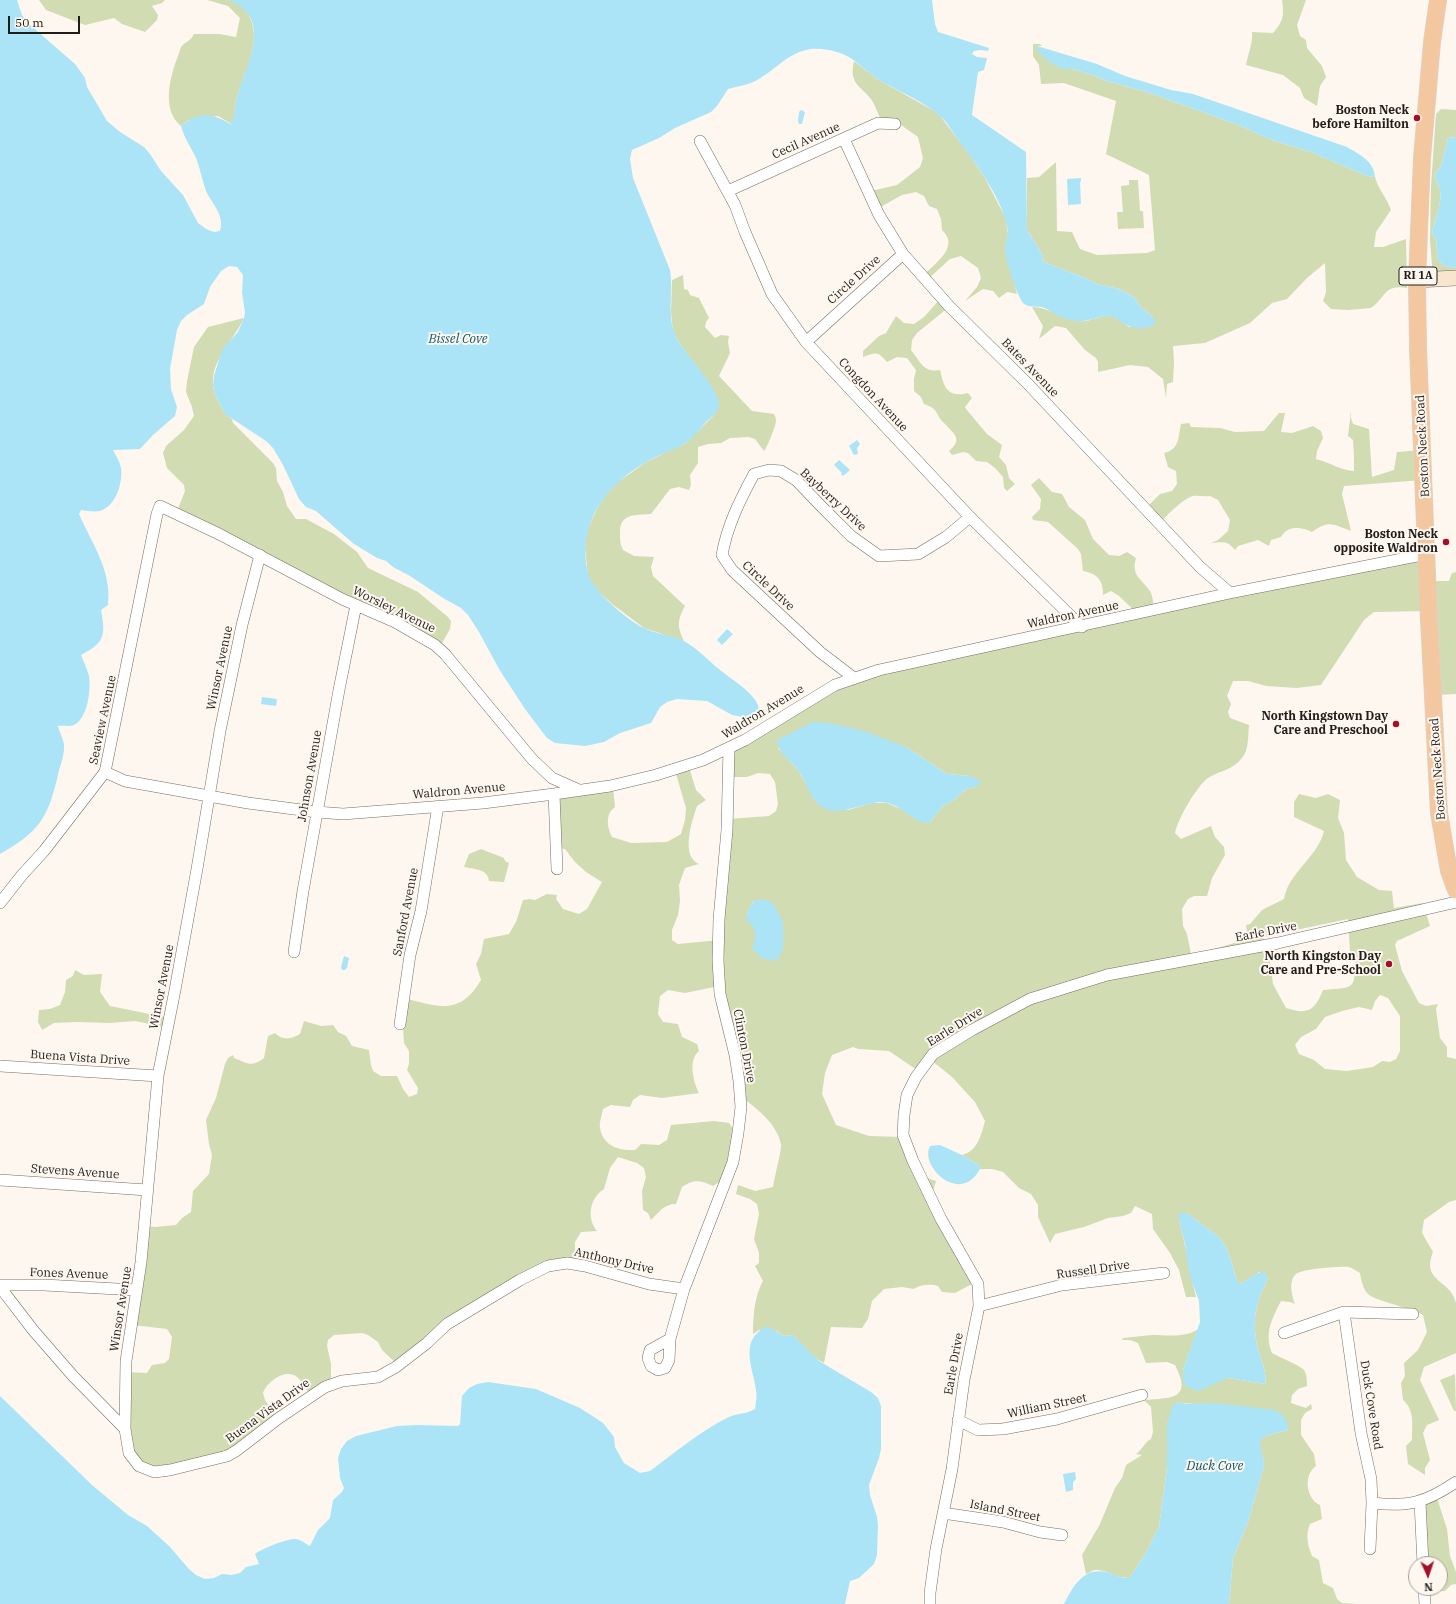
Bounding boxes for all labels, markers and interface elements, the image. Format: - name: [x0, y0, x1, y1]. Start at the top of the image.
- scale bar: [10, 8, 82, 34]
- text: 50 m: [15, 15, 44, 30]
- place label: Boston Neck before Hamilton: [1312, 104, 1409, 132]
- marker: Boston Neck before Hamilton: [1412, 113, 1422, 123]
- street label: Cecil Avenue: [770, 120, 842, 162]
- street label: Circle Drive: [825, 253, 883, 307]
- road number: RI 1A: [1399, 267, 1437, 285]
- water label: Bissel Cove: [428, 331, 488, 347]
- street label: Bates Avenue: [998, 336, 1062, 400]
- street label: Congdon Avenue: [835, 355, 911, 435]
- street label: Boston Neck Road: [1413, 395, 1433, 497]
- street label: Bayberry Drive: [797, 466, 869, 534]
- place label: Boston Neck opposite Waldron: [1334, 528, 1438, 556]
- marker: Boston Neck opposite Waldron: [1441, 537, 1451, 547]
- street label: Circle Drive: [739, 558, 797, 614]
- street label: Worsley Avenue: [350, 584, 438, 636]
- street label: Waldron Avenue: [1026, 598, 1120, 632]
- street label: Winsor Avenue: [204, 625, 236, 711]
- street label: Seaview Avenue: [87, 674, 119, 766]
- street label: Waldron Avenue: [719, 682, 807, 742]
- place label: North Kingstown Day Care and Preschool: [1261, 710, 1388, 738]
- street label: Boston Neck Road: [1427, 717, 1449, 821]
- marker: North Kingstown Day Care and Preschool: [1391, 719, 1401, 729]
- street label: Johnson Avenue: [295, 729, 325, 823]
- street label: Waldron Avenue: [412, 780, 506, 802]
- street label: Sanford Avenue: [390, 867, 422, 957]
- street label: Earle Drive: [1234, 919, 1298, 945]
- street label: Winsor Avenue: [147, 944, 177, 1030]
- place label: North Kingston Day Care and Pre-School: [1260, 950, 1381, 978]
- marker: North Kingston Day Care and Pre-School: [1384, 959, 1394, 969]
- street label: Earle Drive: [925, 1004, 985, 1050]
- street label: Clinton Drive: [730, 1008, 758, 1084]
- street label: Buena Vista Drive: [30, 1047, 130, 1069]
- street label: Stevens Avenue: [30, 1162, 120, 1182]
- street label: Anthony Drive: [573, 1245, 655, 1277]
- street label: Russell Drive: [1055, 1258, 1131, 1282]
- street label: Fones Avenue: [29, 1265, 109, 1283]
- street label: Winsor Avenue: [107, 1266, 135, 1352]
- street label: Earle Drive: [941, 1332, 967, 1396]
- street label: Duck Cove Road: [1357, 1359, 1385, 1451]
- street label: Buena Vista Drive: [223, 1376, 313, 1446]
- street label: William Street: [1006, 1391, 1088, 1421]
- water label: Duck Cove: [1187, 1458, 1243, 1474]
- street label: Island Street: [968, 1497, 1042, 1525]
- north arrow: [1408, 1556, 1448, 1596]
- text: N: [1424, 1580, 1433, 1594]

